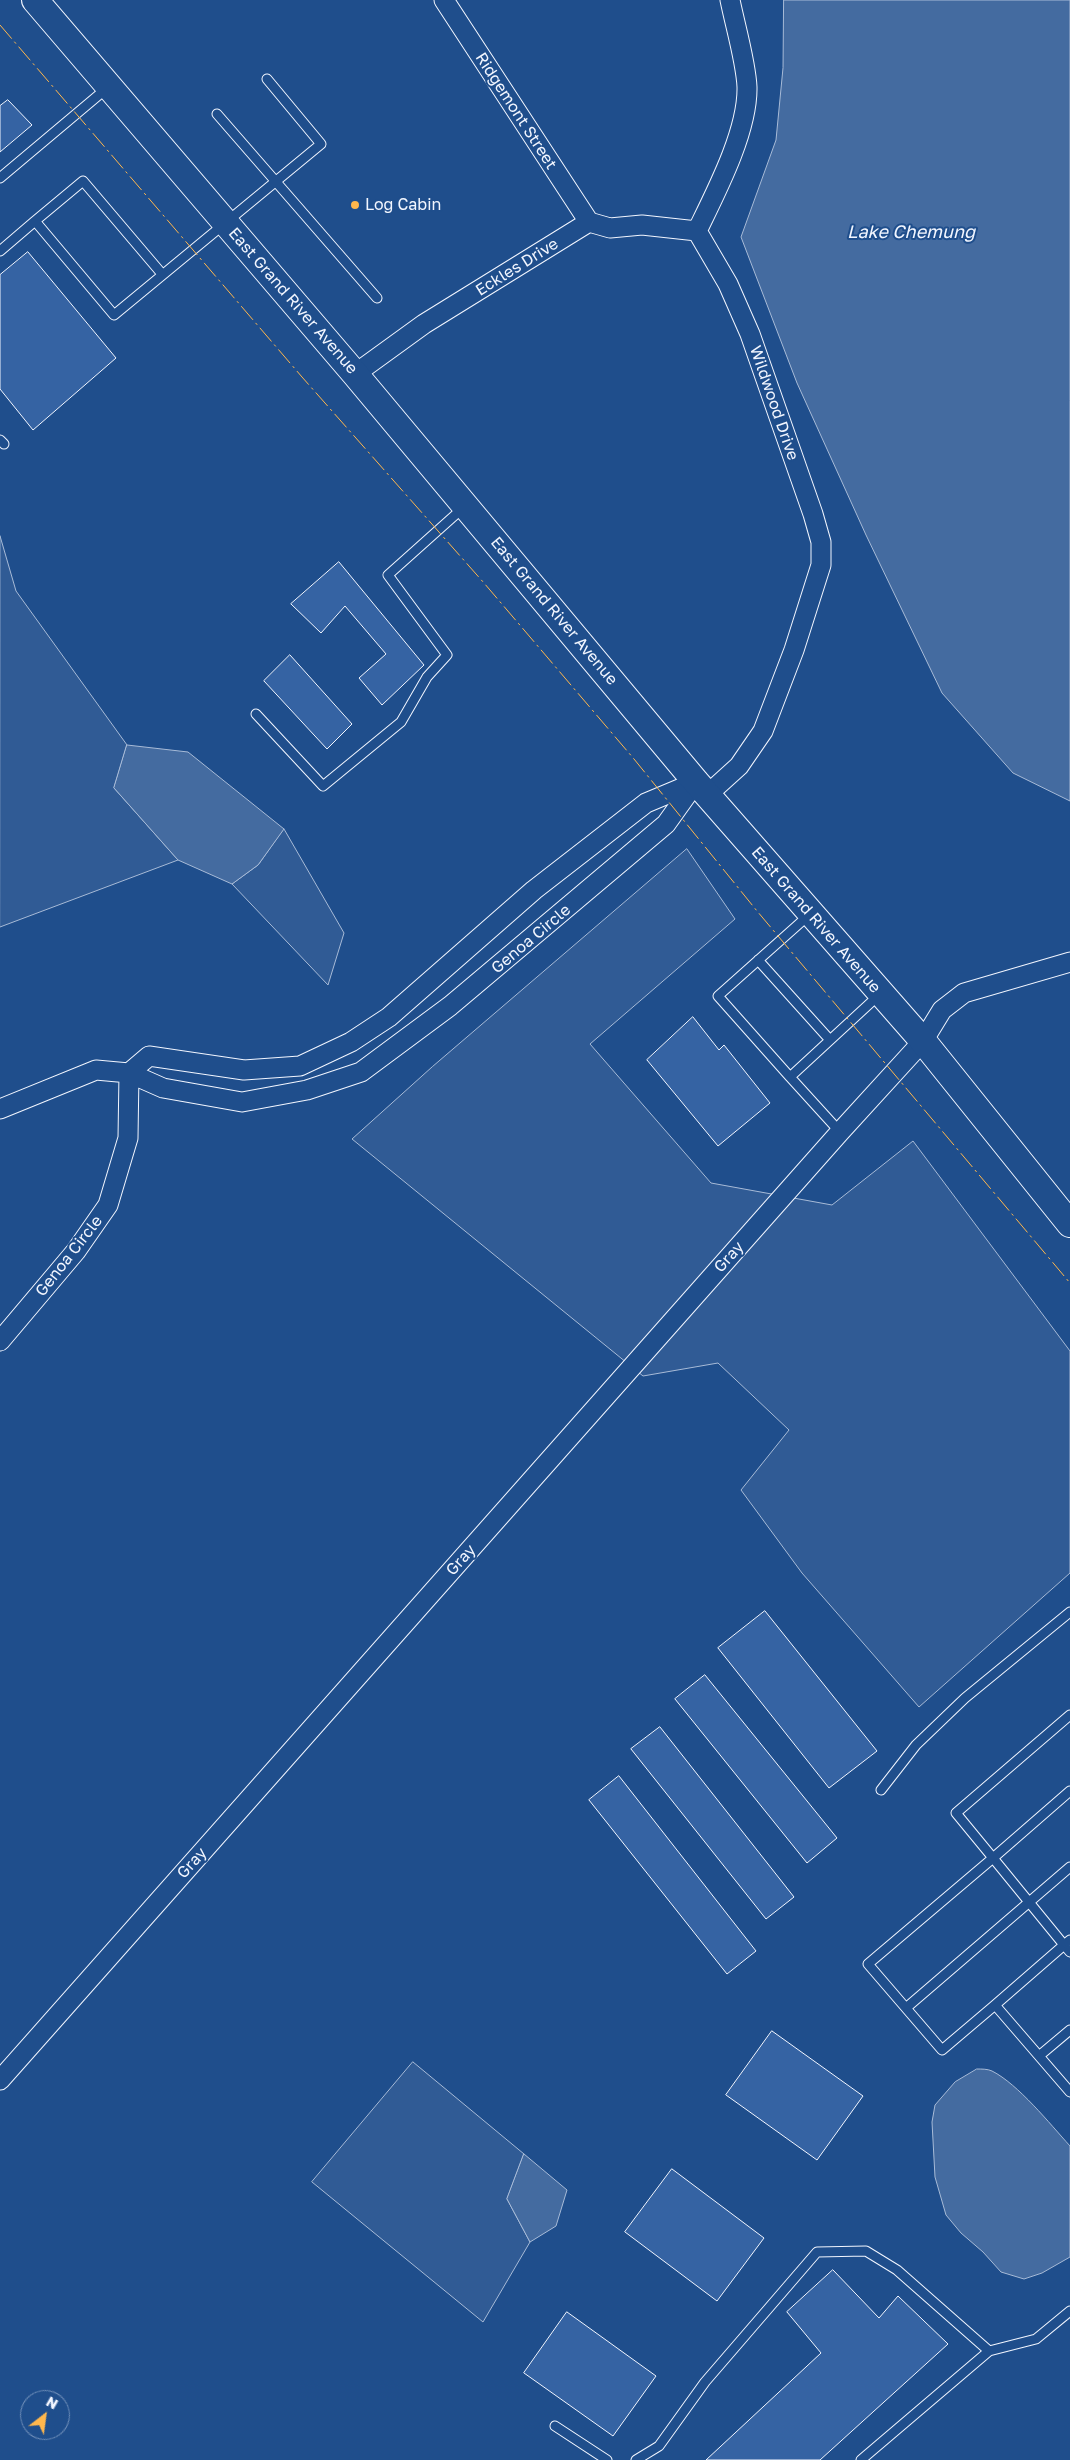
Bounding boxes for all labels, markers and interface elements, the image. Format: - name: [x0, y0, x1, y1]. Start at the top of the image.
- street label: Ridgemont Street: [471, 49, 561, 173]
- place label: Log Cabin: [365, 195, 441, 215]
- marker: Log Cabin: [349, 199, 361, 211]
- water label: Lake Chemung: [847, 221, 975, 243]
- street label: East Grand River Avenue: [224, 224, 362, 378]
- street label: Eckles Drive: [472, 234, 562, 300]
- street label: Wildwood Drive: [745, 343, 803, 463]
- street label: East Grand River Avenue: [486, 533, 622, 689]
- street label: East Grand River Avenue: [747, 843, 885, 997]
- street label: Genoa Circle: [488, 900, 574, 978]
- street label: Genoa Circle: [31, 1212, 107, 1300]
- street label: Gray: [710, 1238, 748, 1276]
- street label: Gray: [442, 1541, 480, 1579]
- street label: Gray: [173, 1844, 211, 1882]
- north arrow: [20, 2390, 70, 2440]
- text: N: [43, 2392, 61, 2412]

